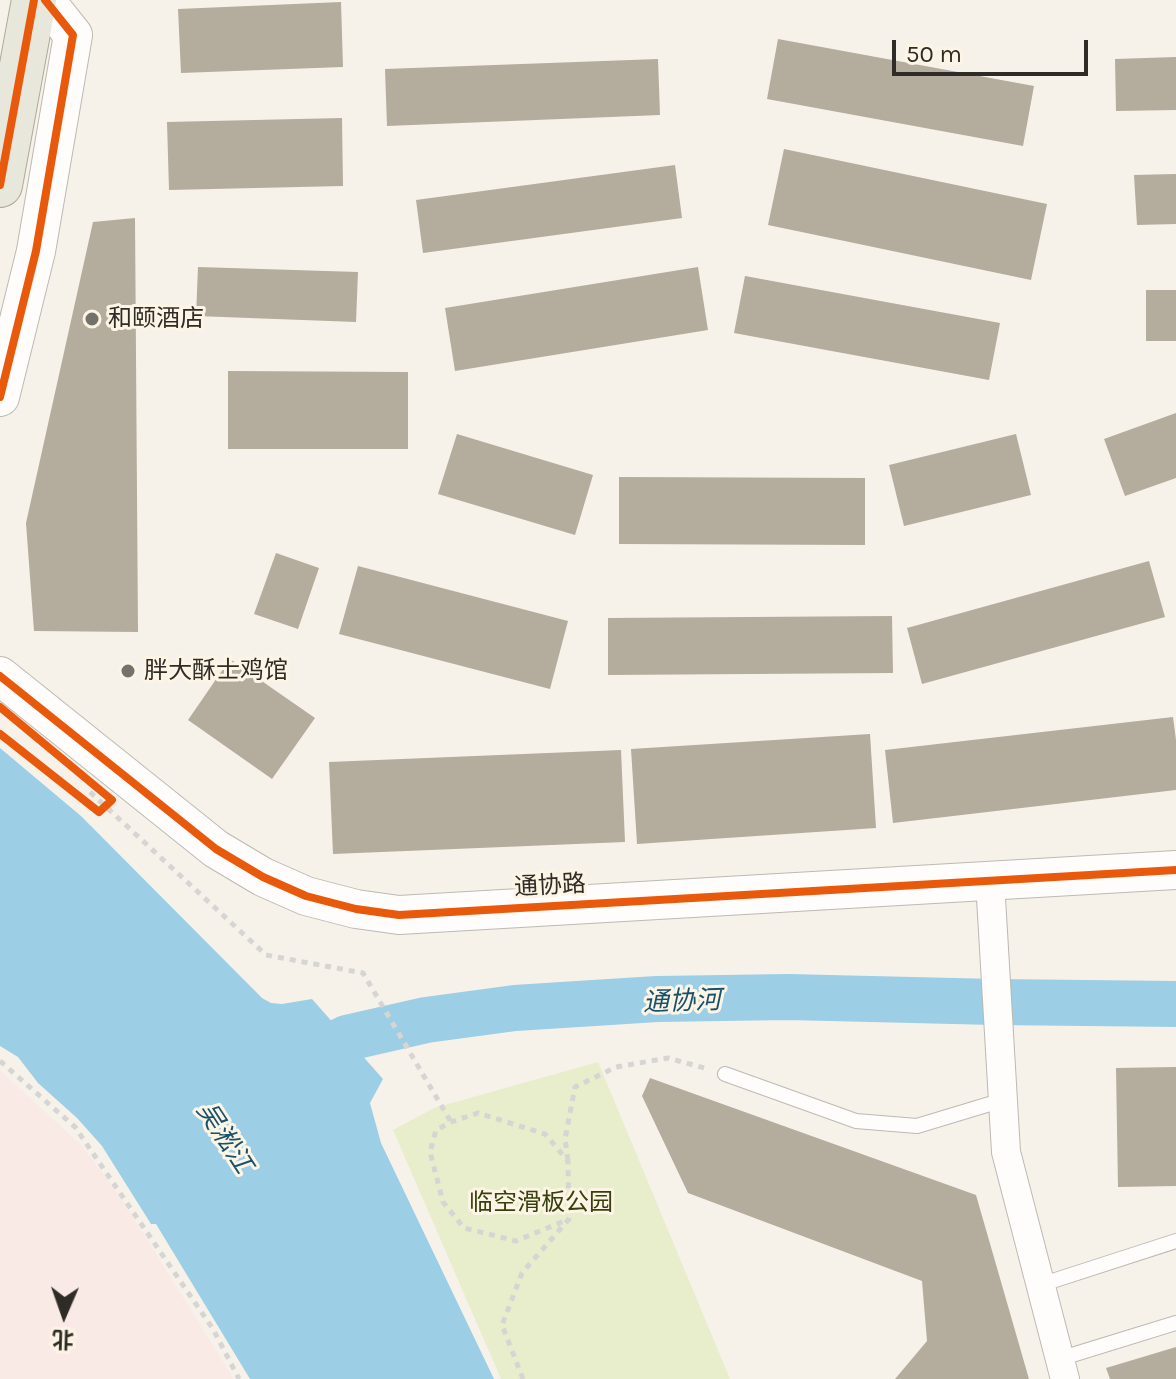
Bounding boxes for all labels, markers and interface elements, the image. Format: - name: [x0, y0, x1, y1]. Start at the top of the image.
- scale bar: [896, 24, 1092, 74]
- text: 50 m: [906, 40, 962, 68]
- place label: 和颐酒店: [108, 305, 204, 333]
- marker: 和颐酒店: [83, 310, 101, 328]
- place label: 胖大酥士鸡馆: [144, 657, 288, 685]
- marker: 胖大酥士鸡馆: [119, 662, 137, 680]
- street label: 通协路: [513, 870, 587, 902]
- water label: 通协河: [642, 985, 722, 1019]
- water label: 吴淞江: [190, 1097, 258, 1179]
- park label: 临空滑板公园: [469, 1189, 613, 1217]
- north arrow: [24, 1275, 104, 1355]
- text: 北: [52, 1326, 75, 1352]

